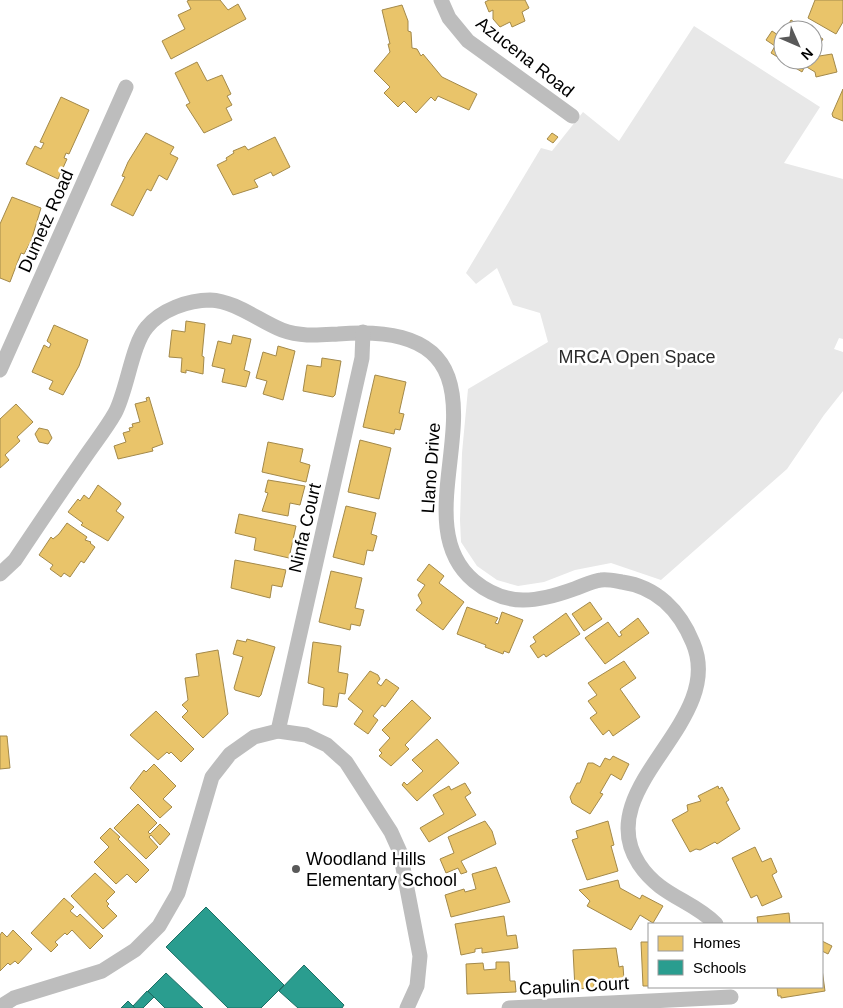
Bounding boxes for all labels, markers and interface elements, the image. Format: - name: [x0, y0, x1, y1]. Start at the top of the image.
- street label: Azucena Road: [472, 13, 578, 101]
- north arrow: [773, 20, 823, 70]
- text: N: [798, 45, 816, 63]
- street label: Dumetz Road: [14, 167, 78, 275]
- park label: MRCA Open Space: [558, 347, 716, 367]
- street label: Llano Drive: [418, 422, 444, 514]
- street label: Ninfa Court: [285, 481, 325, 575]
- place label: Woodland Hills Elementary School: [306, 849, 457, 890]
- marker: Woodland Hills Elementary School: [290, 863, 302, 875]
- legend: [648, 923, 823, 988]
- text: Homes: [693, 934, 741, 951]
- text: Schools: [693, 959, 746, 976]
- street label: Capulin Court: [519, 973, 629, 999]

